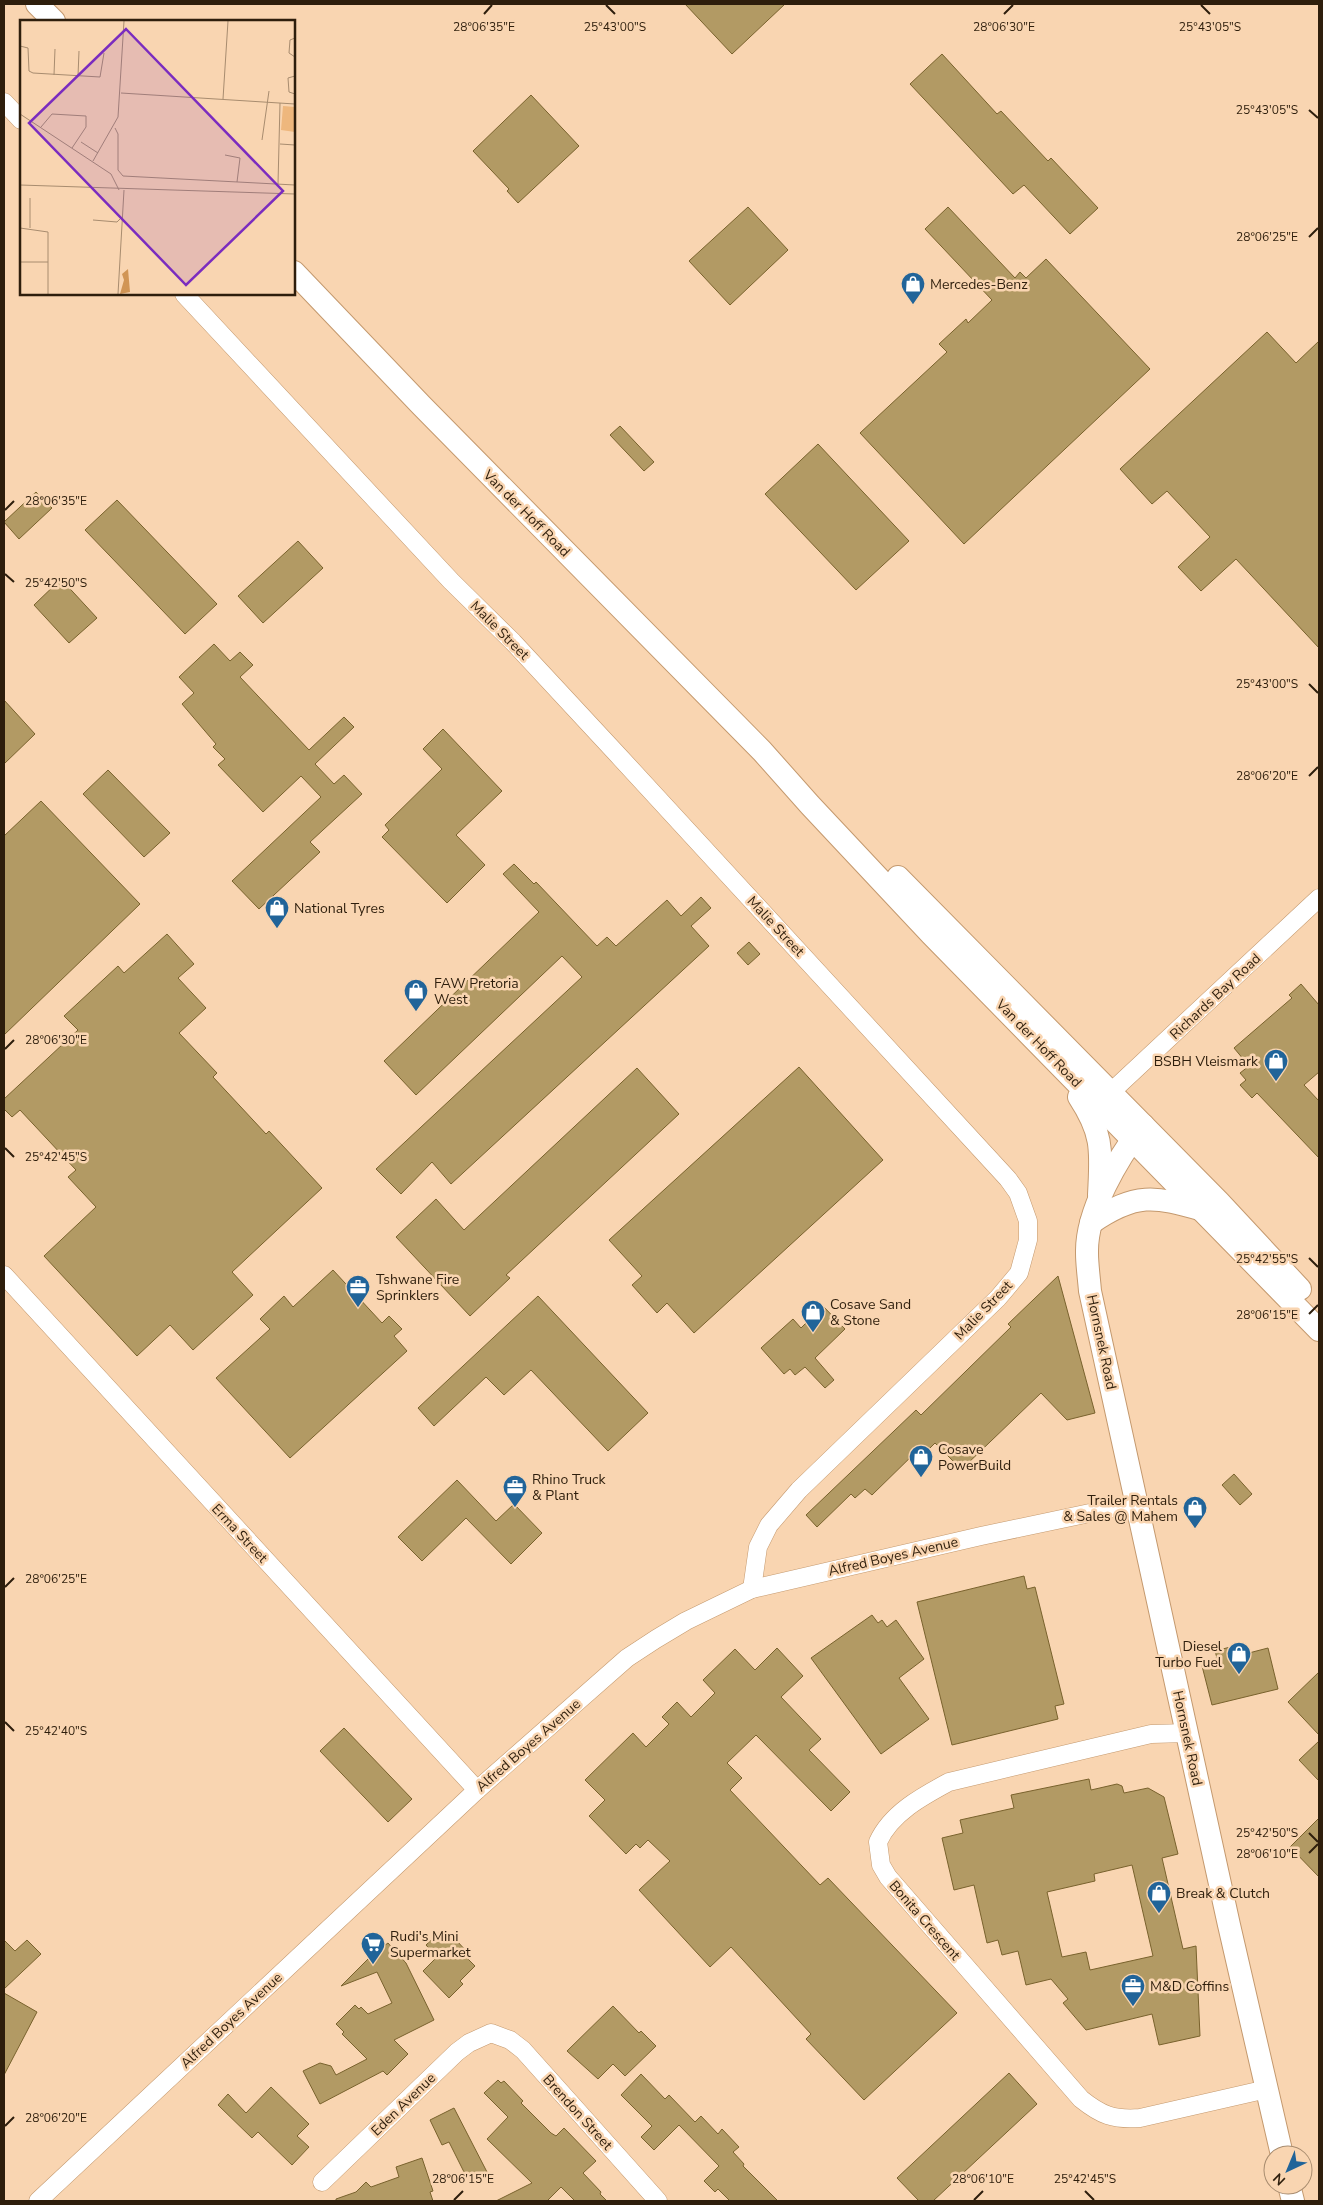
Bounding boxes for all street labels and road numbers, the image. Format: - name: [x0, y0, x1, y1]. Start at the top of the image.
- street label: Van der Hoff Road: [478, 465, 574, 561]
- street label: Malie Street: [466, 597, 533, 664]
- street label: Malie Street: [743, 892, 809, 961]
- street label: Richards Bay Road: [1166, 949, 1265, 1044]
- street label: Van der Hoff Road: [991, 994, 1086, 1092]
- street label: Malie Street: [950, 1276, 1017, 1344]
- street label: Hornsnek Road: [1082, 1293, 1121, 1391]
- street label: Erma Street: [207, 1500, 272, 1567]
- street label: Alfred Boyes Avenue: [826, 1532, 960, 1581]
- street label: Hornsnek Road: [1168, 1689, 1207, 1787]
- street label: Alfred Boyes Avenue: [472, 1695, 585, 1796]
- street label: Bonita Crescent: [885, 1877, 965, 1964]
- street label: Alfred Boyes Avenue: [176, 1968, 286, 2073]
- street label: Eden Avenue: [367, 2069, 440, 2140]
- street label: Brendon Street: [539, 2070, 617, 2154]

